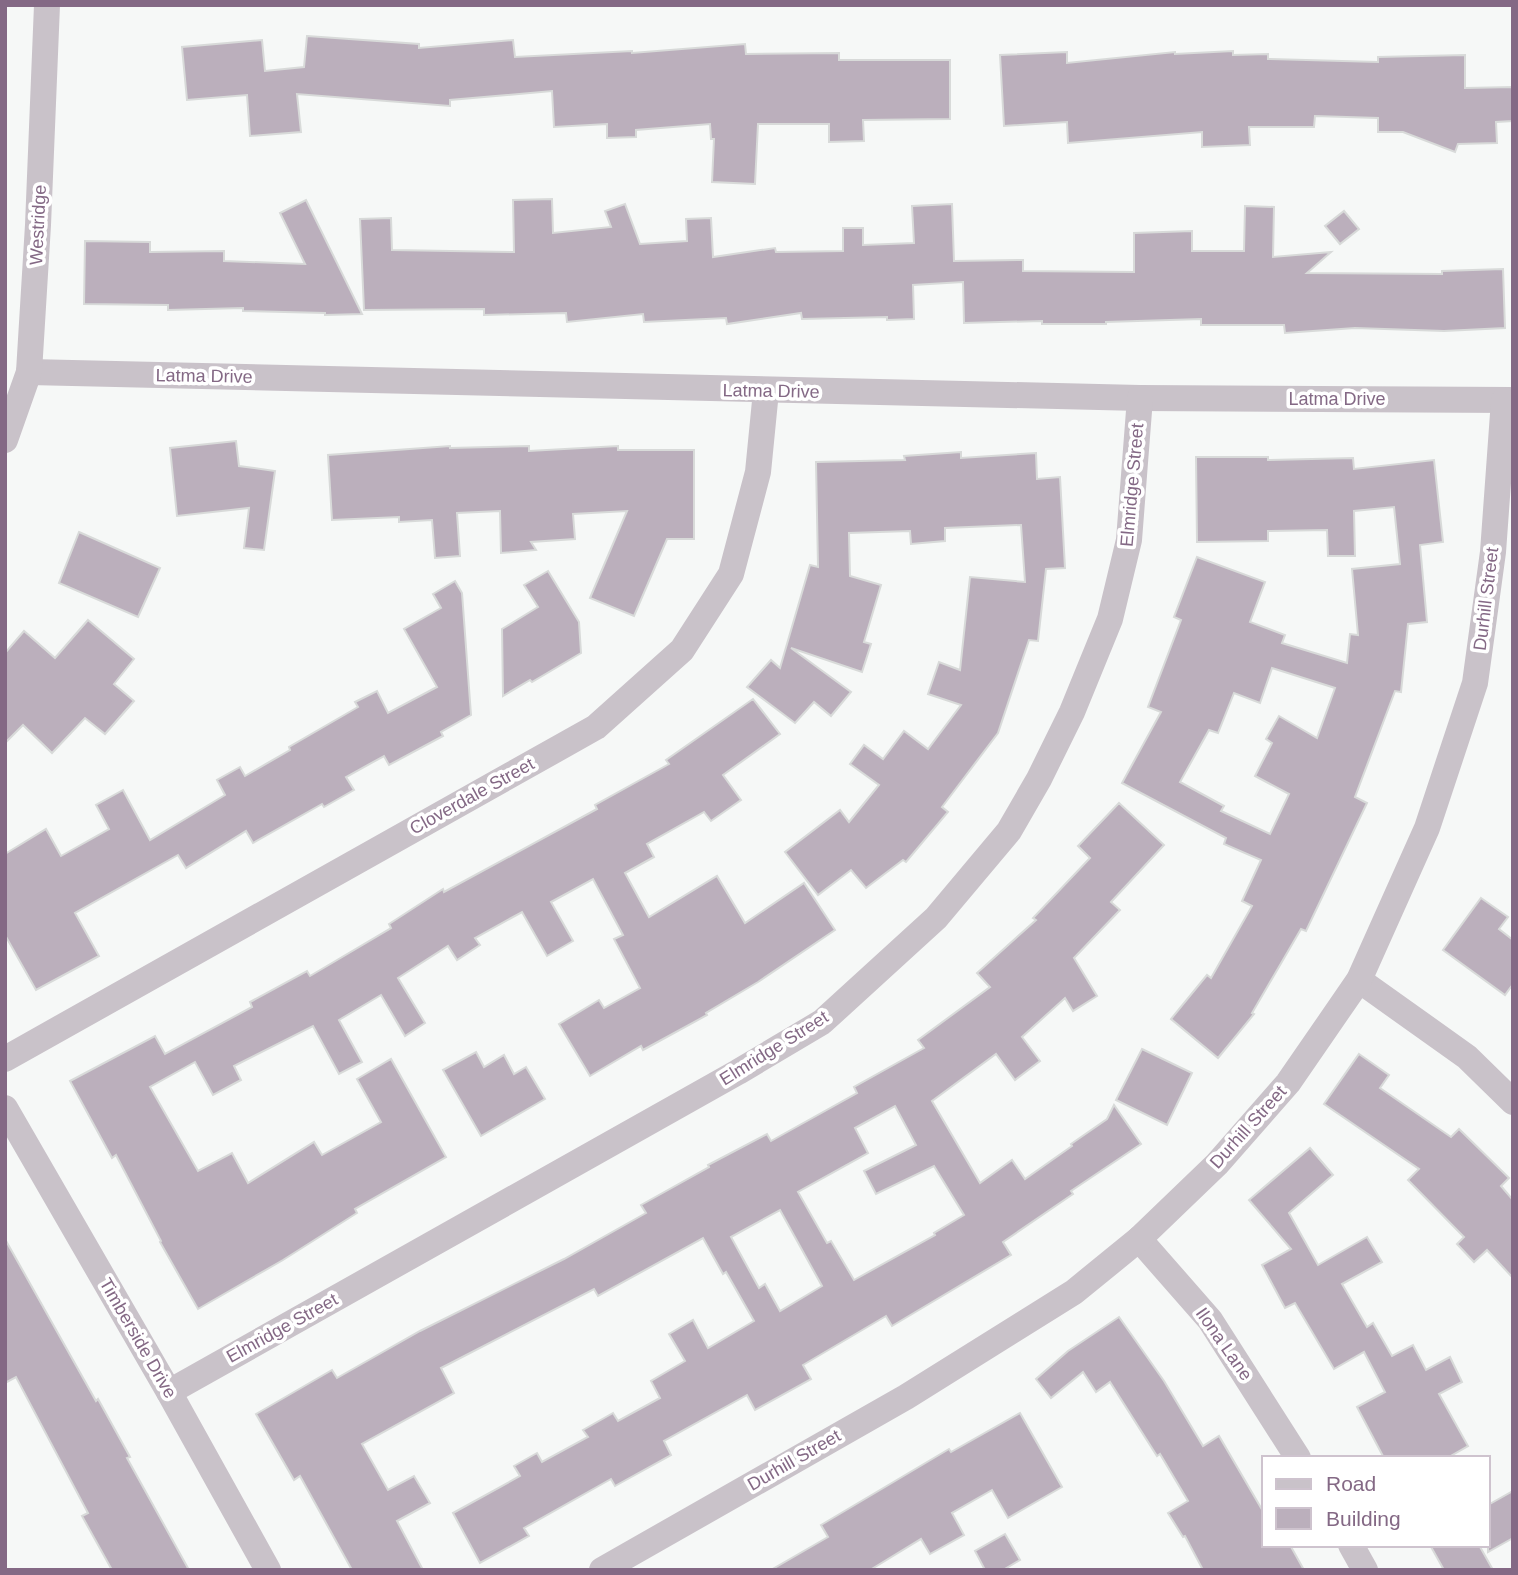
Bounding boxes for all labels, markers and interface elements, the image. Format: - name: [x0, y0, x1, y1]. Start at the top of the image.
- street label: Westridge: [26, 184, 50, 266]
- street label: Latma Drive: [155, 365, 253, 387]
- street label: Latma Drive: [722, 380, 820, 402]
- street label: Latma Drive: [1288, 389, 1386, 409]
- street label: Elmridge Street: [1117, 422, 1147, 548]
- street label: Durhill Street: [1470, 546, 1502, 652]
- street label: Cloverdale Street: [406, 754, 538, 838]
- street label: Elmridge Street: [716, 1007, 832, 1089]
- street label: Durhill Street: [1206, 1082, 1290, 1172]
- street label: Timberside Drive: [95, 1274, 181, 1402]
- street label: Elmridge Street: [223, 1289, 341, 1367]
- street label: Ilona Lane: [1192, 1304, 1256, 1384]
- street label: Durhill Street: [744, 1425, 844, 1495]
- legend: [1262, 1456, 1490, 1547]
- text: Road: [1326, 1472, 1376, 1495]
- text: Building: [1326, 1507, 1401, 1530]

